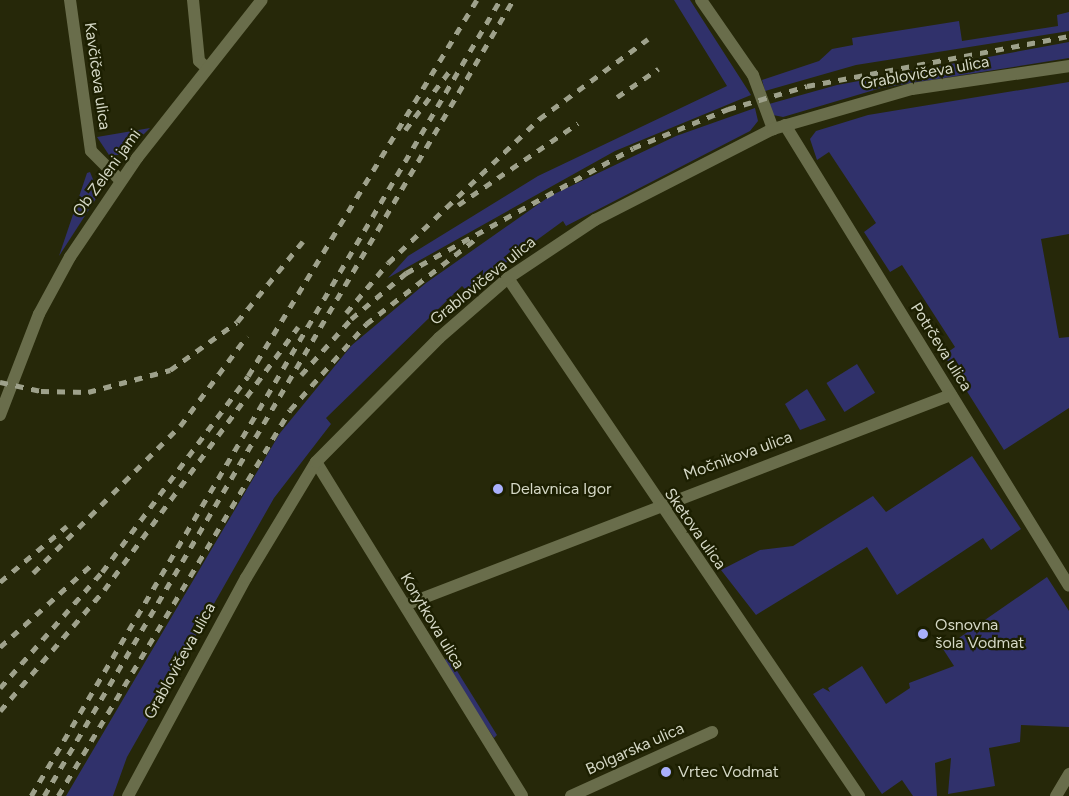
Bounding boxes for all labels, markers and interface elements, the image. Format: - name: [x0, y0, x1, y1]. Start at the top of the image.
- street label: Kavčičeva ulica: [80, 21, 114, 131]
- street label: Grablovičeva ulica: [859, 52, 991, 94]
- street label: Ob Zeleni jami: [69, 126, 145, 220]
- street label: Grablovičeva ulica: [426, 233, 540, 329]
- street label: Potrčeva ulica: [906, 299, 976, 395]
- street label: Močnikova ulica: [681, 427, 795, 485]
- place label: Delavnica Igor: [510, 479, 611, 499]
- marker: Delavnica Igor: [491, 482, 505, 496]
- street label: Sketova ulica: [660, 485, 730, 573]
- street label: Korytkova ulica: [396, 569, 468, 673]
- street label: Grablovičeva ulica: [140, 599, 220, 723]
- place label: Osnovna šola Vodmat: [935, 615, 1024, 653]
- marker: Osnovna šola Vodmat: [916, 627, 930, 641]
- street label: Bolgarska ulica: [583, 719, 687, 779]
- place label: Vrtec Vodmat: [678, 762, 779, 782]
- marker: Vrtec Vodmat: [659, 765, 673, 779]

